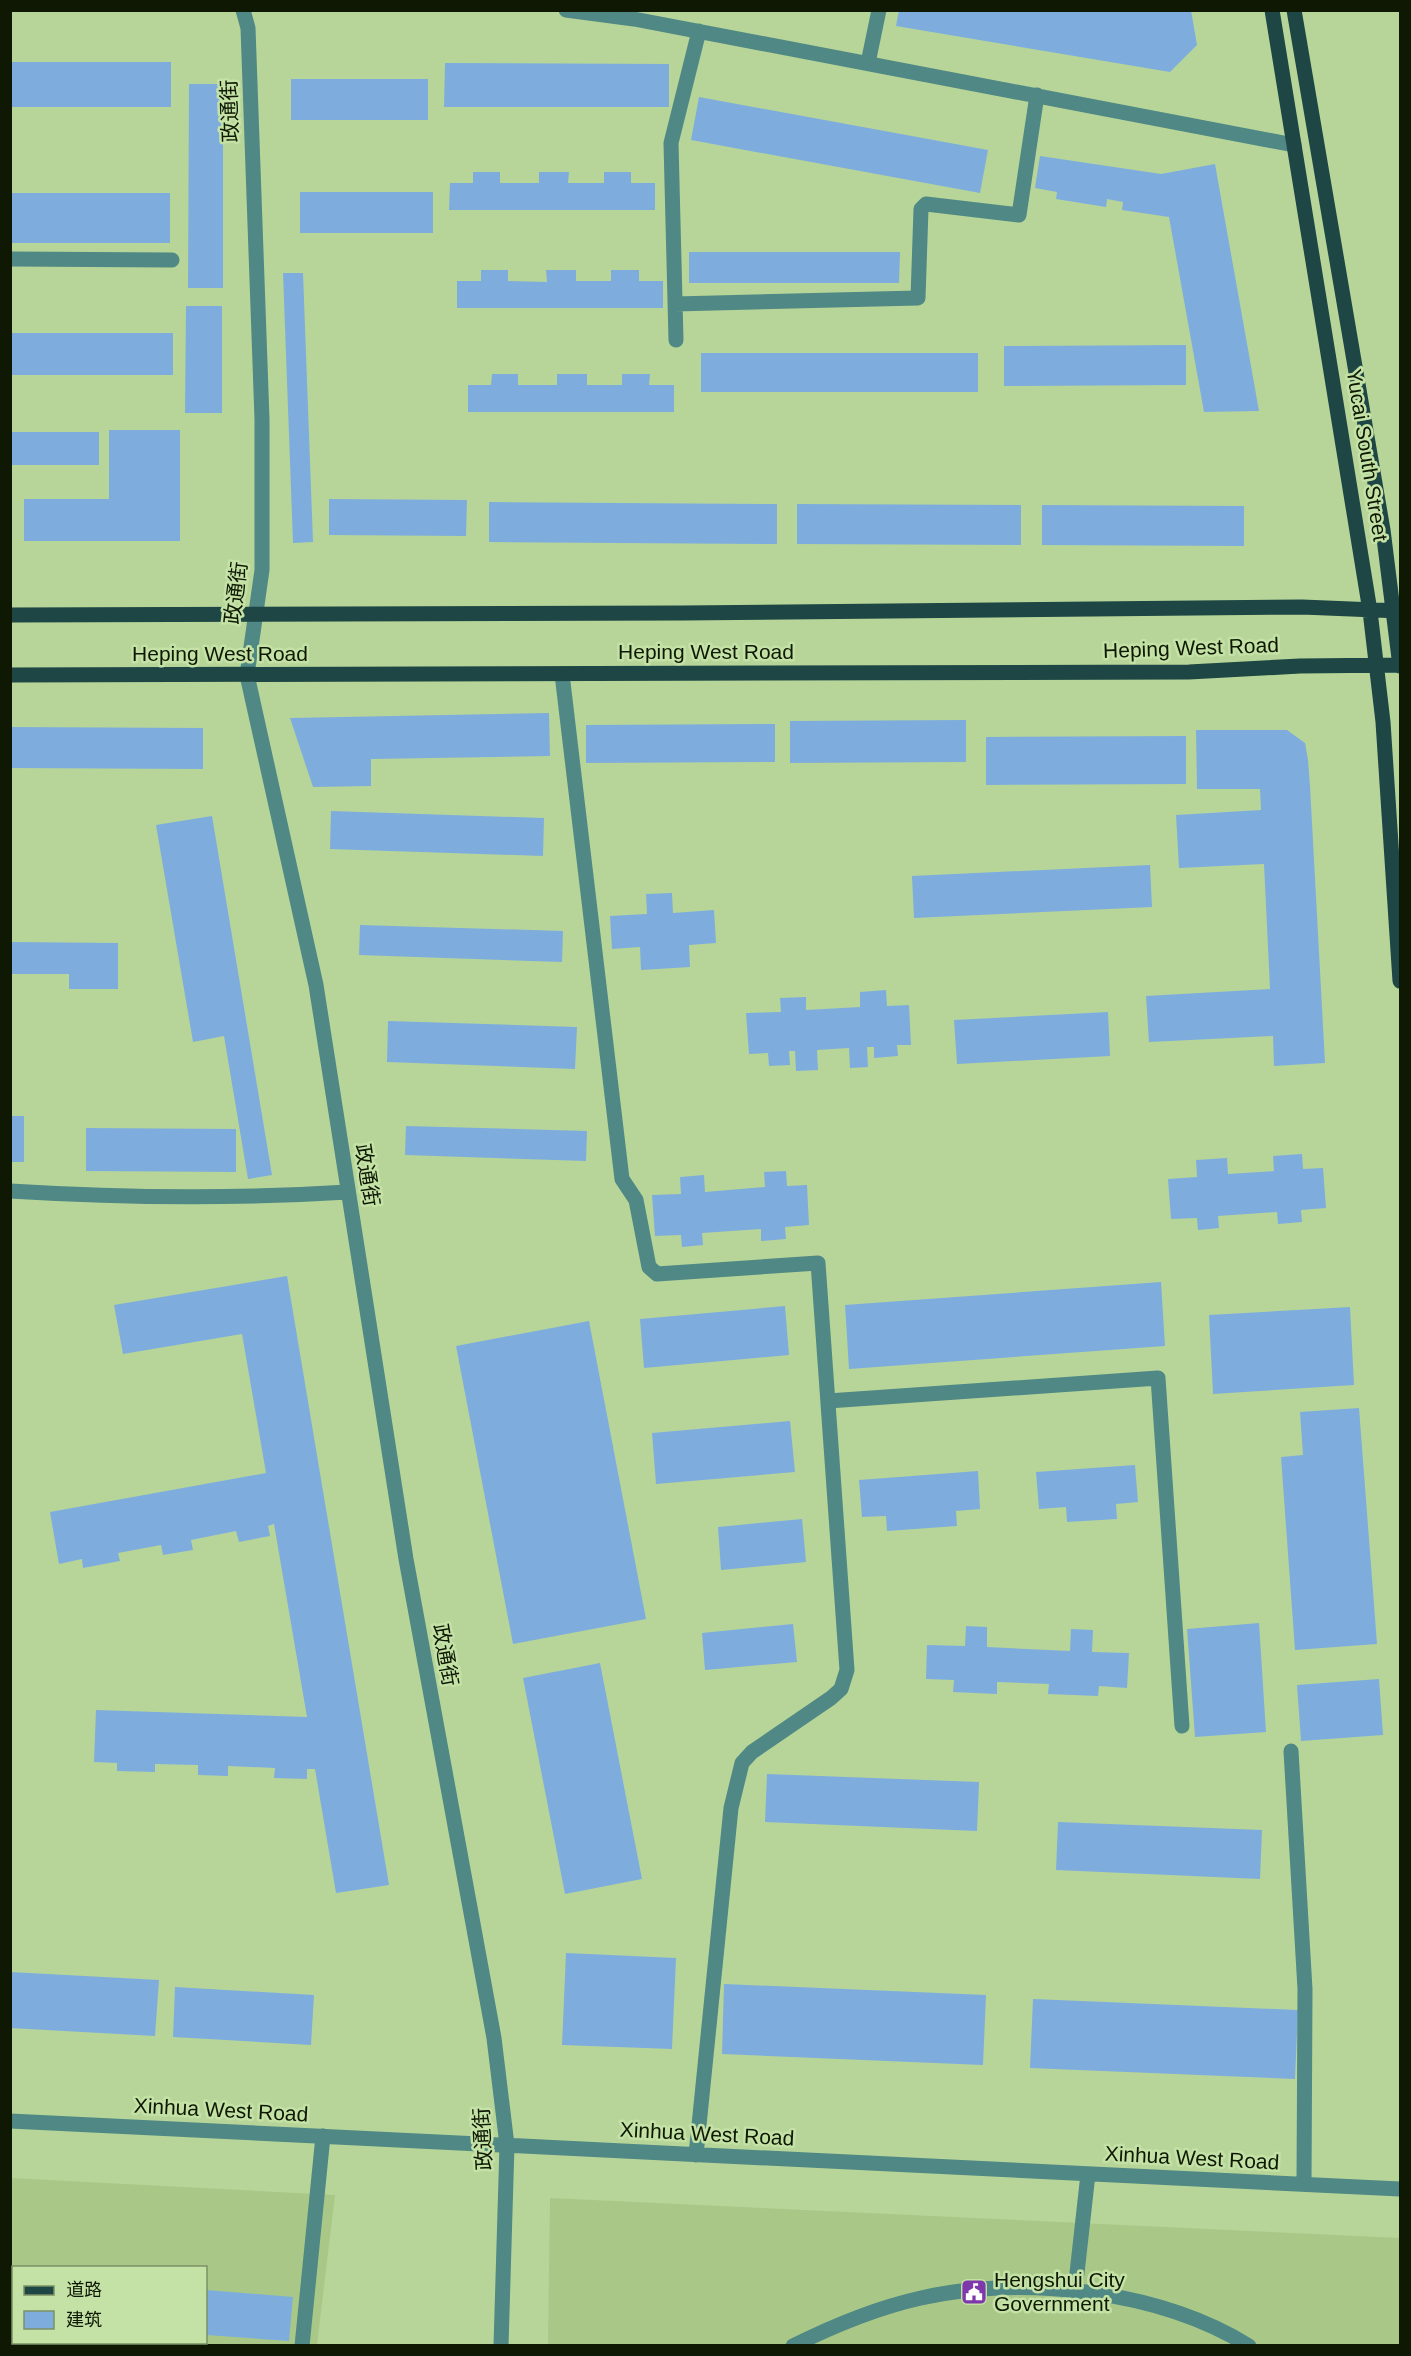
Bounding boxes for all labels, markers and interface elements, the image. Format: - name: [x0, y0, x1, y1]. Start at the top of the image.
- street label: 政通街: [217, 79, 242, 143]
- street label: Yucai South Street: [1343, 367, 1392, 543]
- street label: 政通街: [220, 560, 251, 626]
- street label: Heping West Road: [1103, 633, 1279, 662]
- street label: Heping West Road: [618, 640, 794, 663]
- street label: Heping West Road: [132, 642, 308, 665]
- street label: 政通街: [351, 1142, 384, 1208]
- street label: 政通街: [429, 1622, 462, 1688]
- street label: Xinhua West Road: [133, 2093, 309, 2126]
- street label: 政通街: [469, 2107, 496, 2171]
- street label: Xinhua West Road: [619, 2117, 795, 2150]
- street label: Xinhua West Road: [1104, 2141, 1280, 2174]
- legend: [12, 2266, 207, 2344]
- place label: Hengshui City Government: [994, 2268, 1125, 2315]
- public building icon: Hengshui City Government: [959, 2277, 989, 2307]
- text: 道路: [66, 2280, 102, 2300]
- text: 建筑: [66, 2310, 102, 2330]

